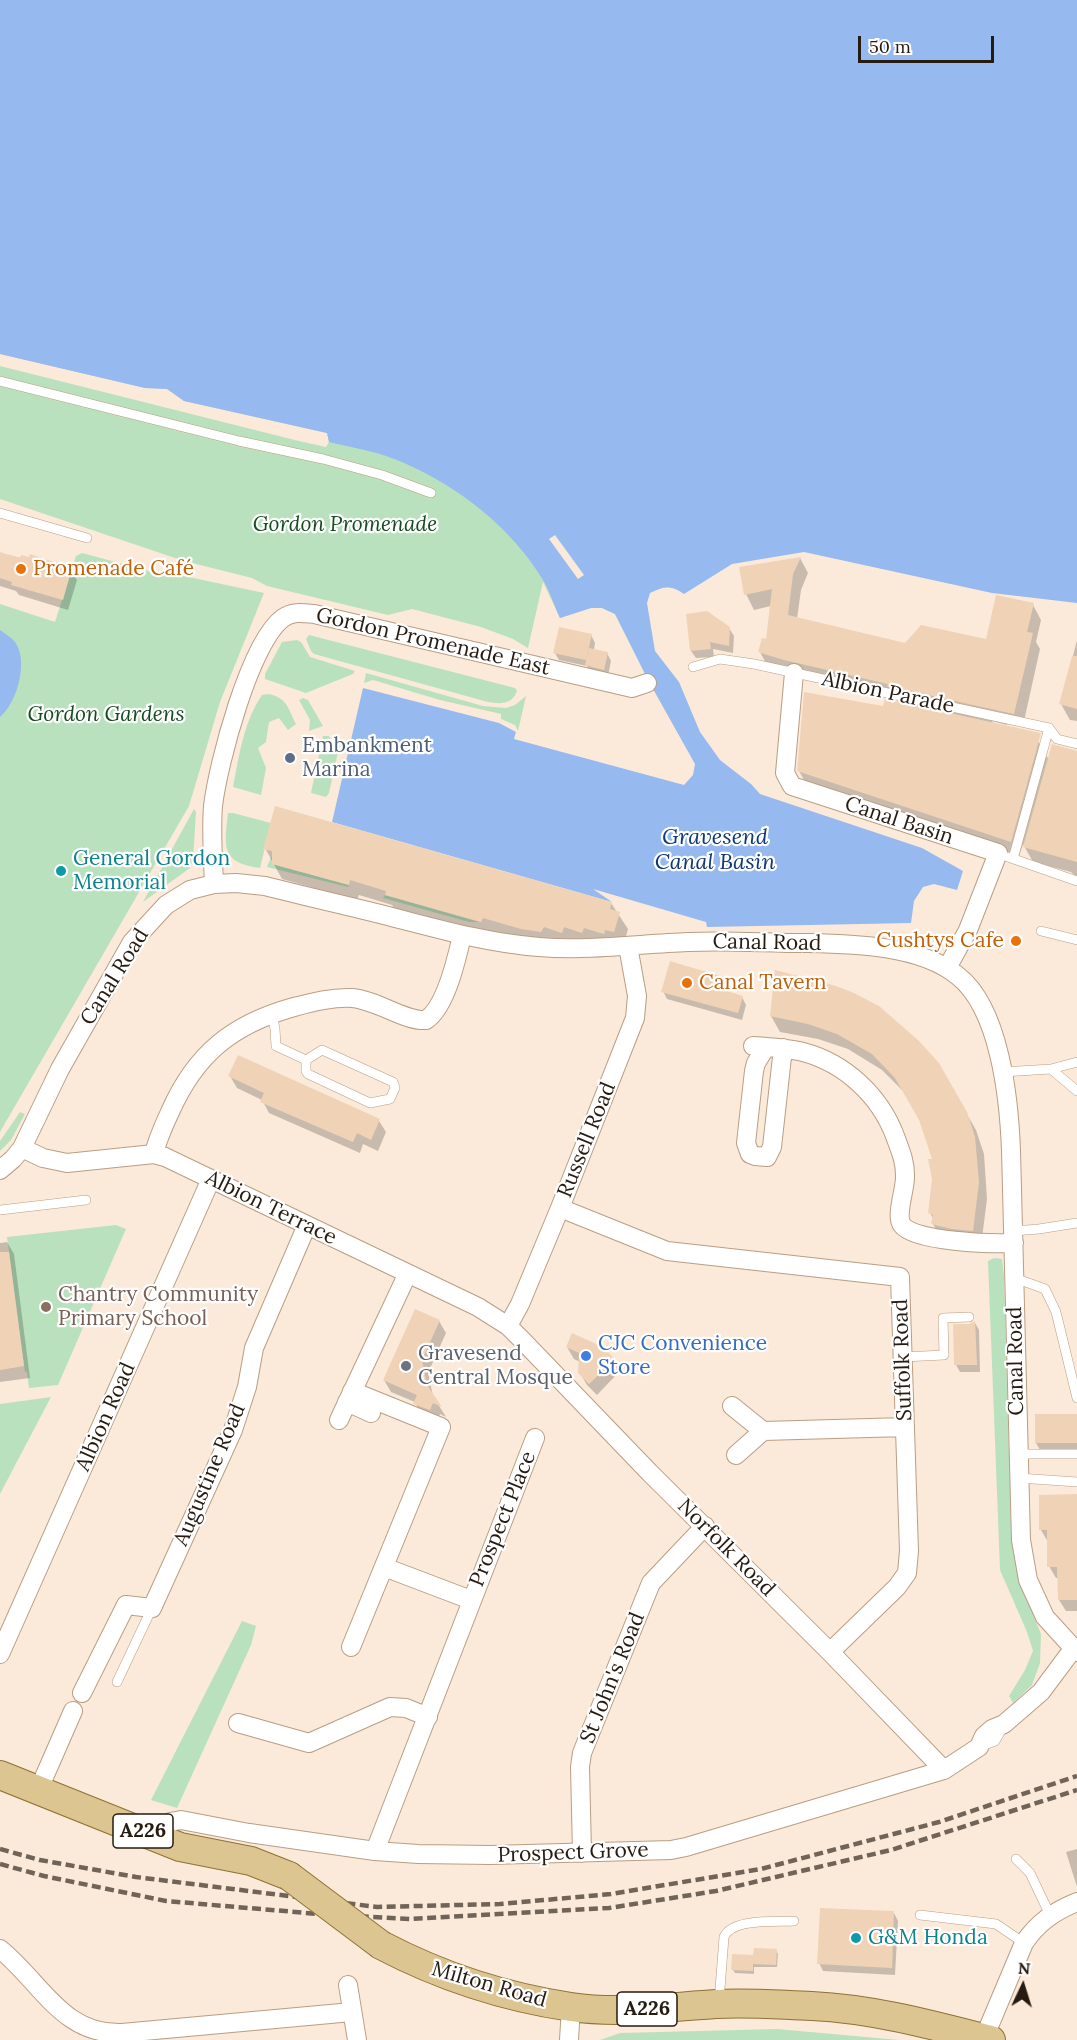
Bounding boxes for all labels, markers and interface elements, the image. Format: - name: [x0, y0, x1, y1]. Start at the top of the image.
- scale bar: [861, 24, 998, 62]
- text: 50 m: [869, 35, 911, 58]
- park label: Gordon Promenade: [253, 512, 437, 538]
- place label: Promenade Café: [33, 556, 194, 582]
- marker: Promenade Café: [14, 562, 28, 576]
- street label: Gordon Promenade East: [314, 603, 552, 681]
- street label: Albion Parade: [820, 667, 956, 719]
- park label: Gordon Gardens: [27, 702, 185, 728]
- place label: Embankment Marina: [302, 733, 432, 783]
- marker: Embankment Marina: [283, 751, 297, 765]
- street label: Canal Basin: [842, 792, 956, 850]
- water label: Gravesend Canal Basin: [655, 825, 775, 876]
- place label: General Gordon Memorial: [73, 846, 230, 896]
- marker: General Gordon Memorial: [54, 864, 68, 878]
- street label: Canal Road: [75, 924, 155, 1030]
- place label: Cushtys Cafe: [876, 928, 1004, 954]
- street label: Canal Road: [712, 929, 822, 957]
- marker: Cushtys Cafe: [1009, 934, 1023, 948]
- place label: Canal Tavern: [699, 970, 827, 996]
- marker: Canal Tavern: [680, 976, 694, 990]
- street label: Russell Road: [552, 1079, 622, 1201]
- street label: Albion Terrace: [201, 1165, 341, 1251]
- place label: Chantry Community Primary School: [58, 1282, 258, 1332]
- street label: Suffolk Road: [888, 1299, 918, 1421]
- marker: Chantry Community Primary School: [39, 1300, 53, 1314]
- street label: Canal Road: [1002, 1306, 1030, 1416]
- place label: CJC Convenience Store: [598, 1331, 767, 1381]
- place label: Gravesend Central Mosque: [418, 1341, 573, 1391]
- marker: CJC Convenience Store: [579, 1349, 593, 1363]
- street label: Albion Road: [71, 1359, 141, 1475]
- marker: Gravesend Central Mosque: [399, 1359, 413, 1373]
- street label: Augustine Road: [169, 1400, 251, 1550]
- street label: Prospect Place: [464, 1448, 542, 1590]
- street label: Norfolk Road: [672, 1494, 780, 1602]
- street label: St John's Road: [575, 1609, 651, 1747]
- road number: A226: [113, 1814, 173, 1848]
- street label: Prospect Grove: [497, 1838, 649, 1868]
- place label: G&M Honda: [868, 1925, 988, 1951]
- marker: G&M Honda: [849, 1931, 863, 1945]
- north arrow: [993, 1956, 1053, 2016]
- street label: Milton Road: [429, 1957, 549, 2013]
- text: N: [1017, 1958, 1031, 1978]
- road number: A226: [617, 1992, 677, 2026]

